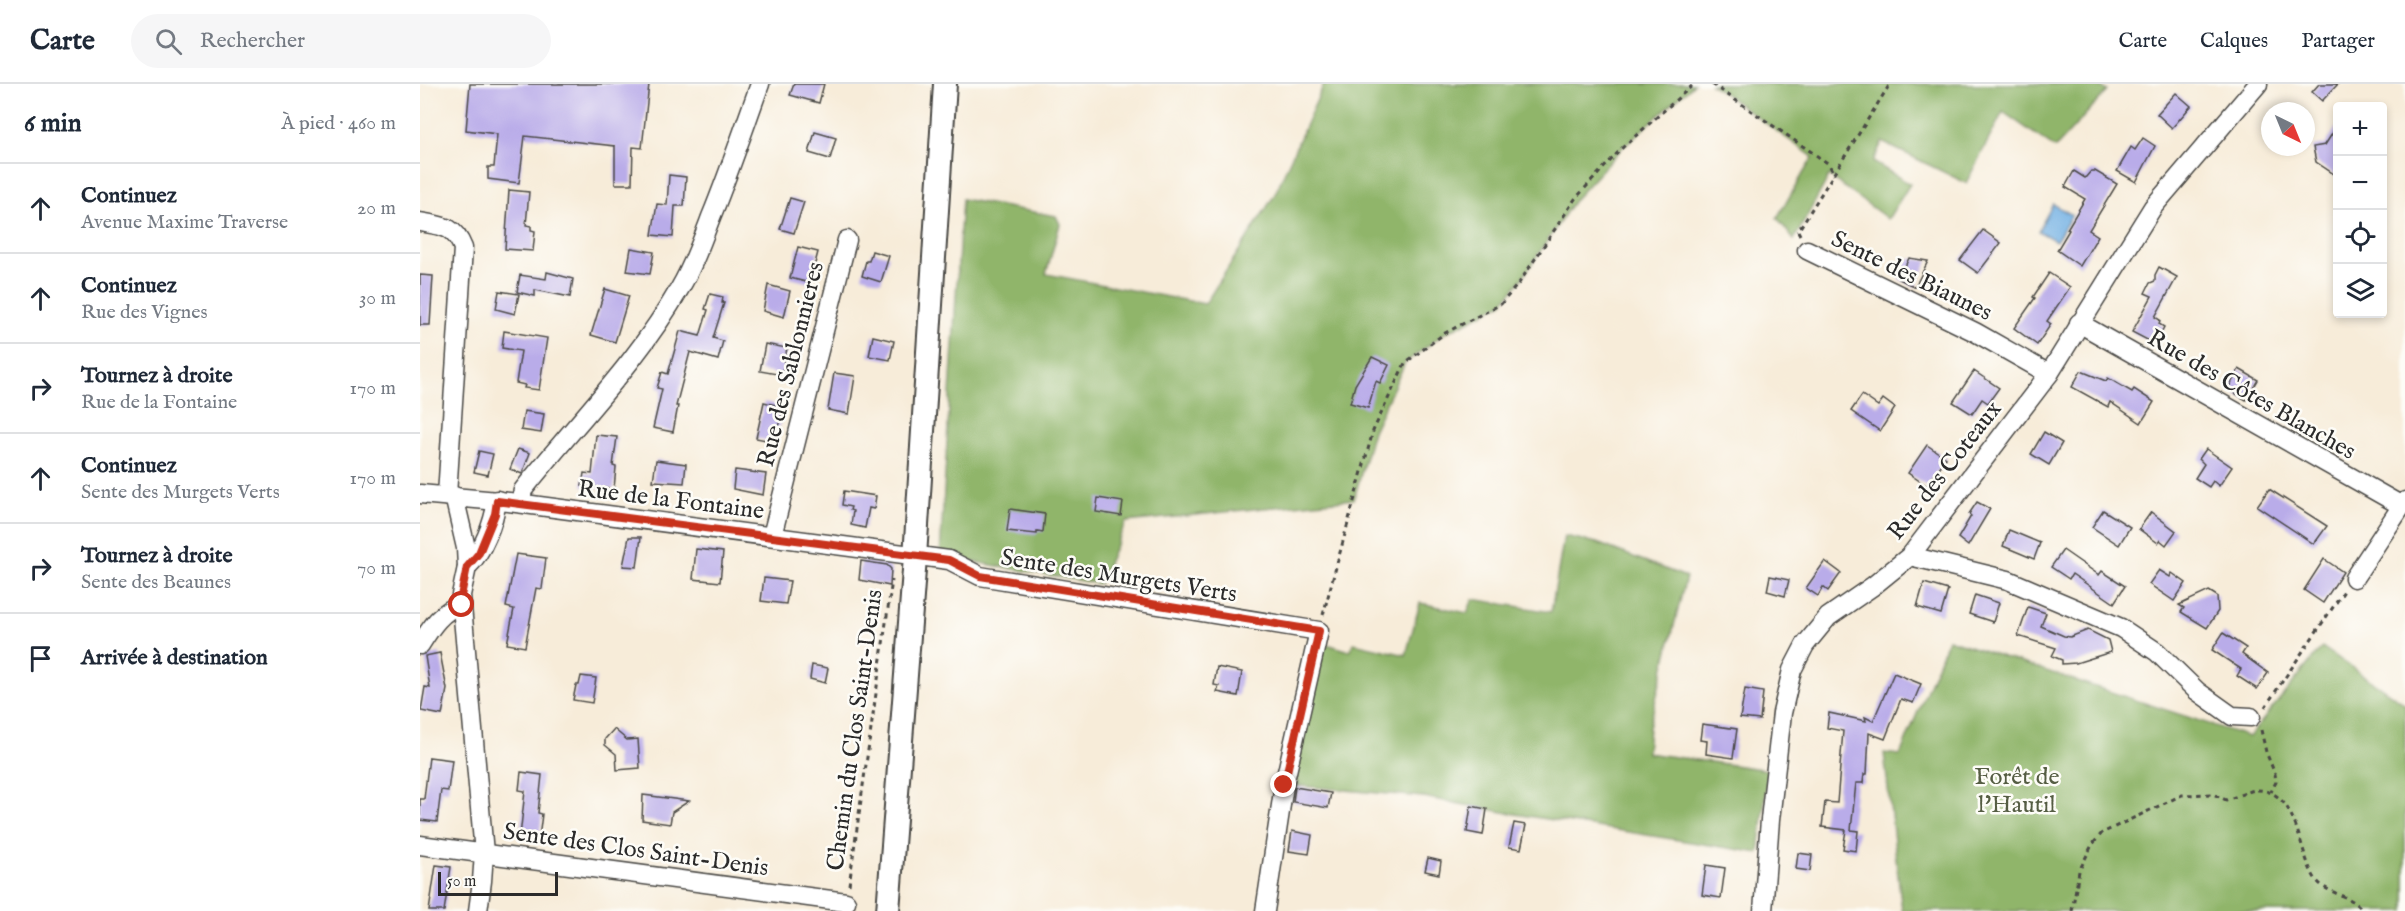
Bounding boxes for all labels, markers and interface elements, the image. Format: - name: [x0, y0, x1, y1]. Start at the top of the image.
- search box: [131, 14, 551, 68]
- text: Carte: [30, 24, 95, 59]
- icon: search: [152, 25, 185, 58]
- text: Rechercher: [200, 27, 305, 55]
- text: Carte: [2118, 28, 2167, 55]
- text: Calques: [2200, 28, 2268, 55]
- text: Partager: [2301, 28, 2375, 55]
- north arrow: [2261, 102, 2315, 156]
- map controls: [2333, 102, 2387, 318]
- button: +: [2333, 102, 2387, 156]
- text: 6 min: [24, 107, 82, 140]
- text: À pied · 460 m: [281, 111, 396, 136]
- button: −: [2333, 156, 2387, 210]
- text: Continuez: [81, 182, 177, 210]
- icon: ahead: [24, 192, 57, 225]
- text: 20 m: [357, 196, 396, 221]
- text: Avenue Maxime Traverse: [81, 210, 288, 235]
- button: locate: [2333, 210, 2387, 264]
- street label: Sente des Biaunes: [1826, 224, 1997, 329]
- street label: Rue des Sablonnieres: [751, 259, 832, 470]
- button: layers: [2333, 264, 2387, 318]
- text: Continuez: [81, 272, 177, 300]
- icon: ahead: [24, 282, 57, 315]
- text: 30 m: [359, 286, 396, 311]
- text: Rue des Vignes: [81, 300, 207, 325]
- street label: Rue des Côtes Blanches: [2142, 323, 2361, 468]
- text: Tournez à droite: [81, 362, 232, 390]
- icon: right: [24, 372, 57, 405]
- text: 170 m: [350, 376, 396, 401]
- text: Rue de la Fontaine: [81, 390, 237, 415]
- street label: Rue des Coteaux: [1881, 395, 2009, 547]
- text: Continuez: [81, 452, 177, 480]
- icon: ahead: [24, 462, 57, 495]
- text: 170 m: [350, 466, 396, 491]
- street label: Rue de la Fontaine: [576, 474, 766, 527]
- text: Sente des Murgets Verts: [81, 480, 280, 505]
- text: Tournez à droite: [81, 542, 232, 570]
- street label: Sente des Murgets Verts: [999, 543, 1239, 610]
- icon: right: [24, 552, 57, 585]
- text: 70 m: [357, 556, 396, 581]
- text: Sente des Beaunes: [81, 570, 231, 595]
- street label: Chemin du Clos Saint-Denis: [820, 588, 891, 873]
- route start: [448, 591, 474, 617]
- icon: arrive: [24, 642, 57, 675]
- text: Arrivée à destination: [81, 644, 268, 672]
- park label: Forêt de l'Hautil: [1974, 762, 2060, 821]
- route end: [1270, 771, 1296, 797]
- street label: Sente des Clos Saint-Denis: [501, 817, 770, 884]
- scale bar: [438, 869, 558, 896]
- text: 50 m: [447, 872, 476, 892]

